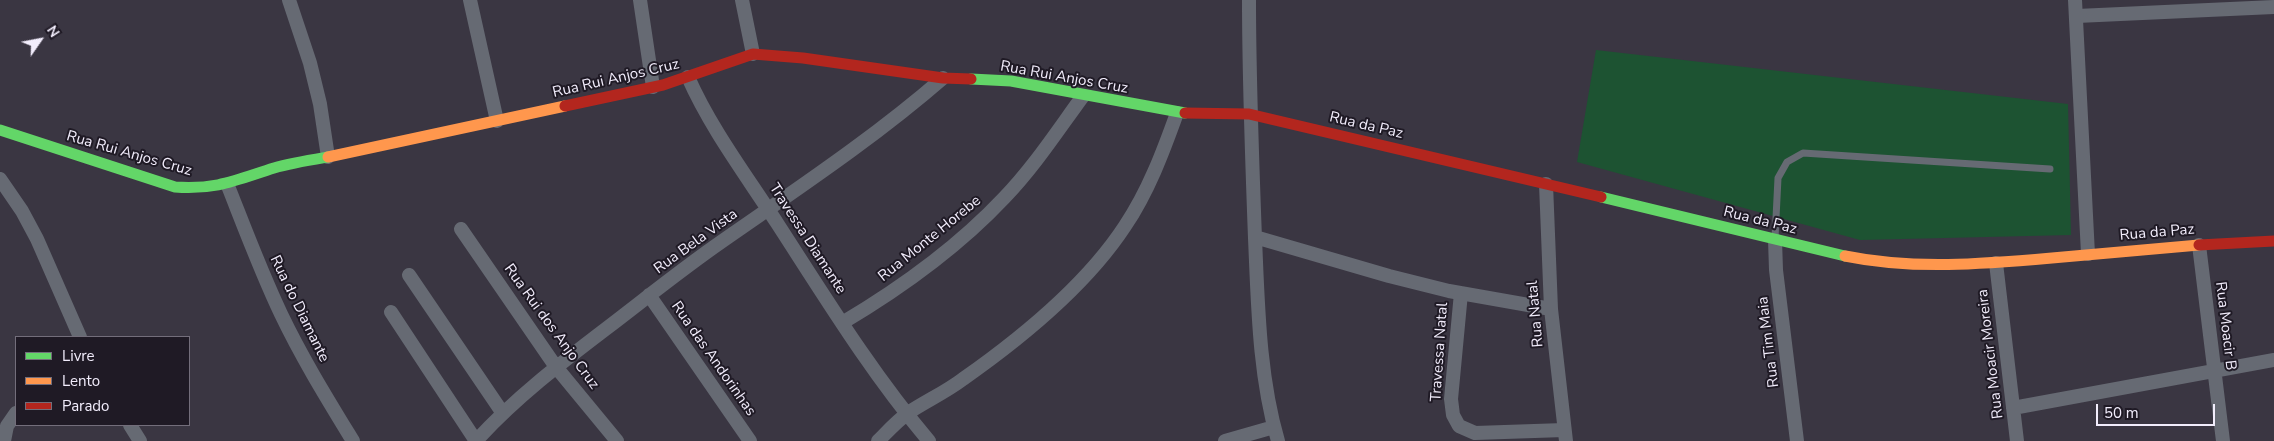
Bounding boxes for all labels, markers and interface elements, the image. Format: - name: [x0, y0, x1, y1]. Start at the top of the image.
- north arrow: [15, 15, 65, 65]
- text: N: [42, 22, 64, 41]
- street label: Rua Rui Anjos Cruz: [551, 56, 681, 102]
- street label: Rua Rui Anjos Cruz: [999, 58, 1129, 98]
- street label: Rua da Paz: [1328, 109, 1404, 143]
- street label: Rua Rui Anjos Cruz: [64, 128, 194, 180]
- street label: Travessa Diamante: [765, 180, 849, 298]
- street label: Rua Monte Horebe: [875, 192, 985, 286]
- street label: Rua da Paz: [1722, 203, 1798, 239]
- street label: Rua Bela Vista: [651, 206, 741, 278]
- street label: Rua da Paz: [2119, 221, 2195, 245]
- street label: Rua do Diamante: [265, 253, 333, 365]
- street label: Rua Rui dos Anjo Cruz: [500, 261, 602, 393]
- street label: Rua Natal: [1524, 280, 1548, 348]
- street label: Rua Moacir B: [2211, 281, 2239, 371]
- street label: Rua Moacir Moreira: [1974, 288, 2008, 420]
- street label: Rua Tim Maia: [1754, 295, 1784, 389]
- street label: Rua das Andorinhas: [667, 298, 759, 420]
- street label: Travessa Natal: [1428, 302, 1452, 402]
- legend: [15, 336, 190, 426]
- text: Livre: [62, 346, 95, 366]
- text: Lento: [62, 371, 100, 391]
- scale bar: [2099, 394, 2218, 426]
- text: Parado: [62, 396, 109, 416]
- text: 50 m: [2104, 403, 2139, 423]

